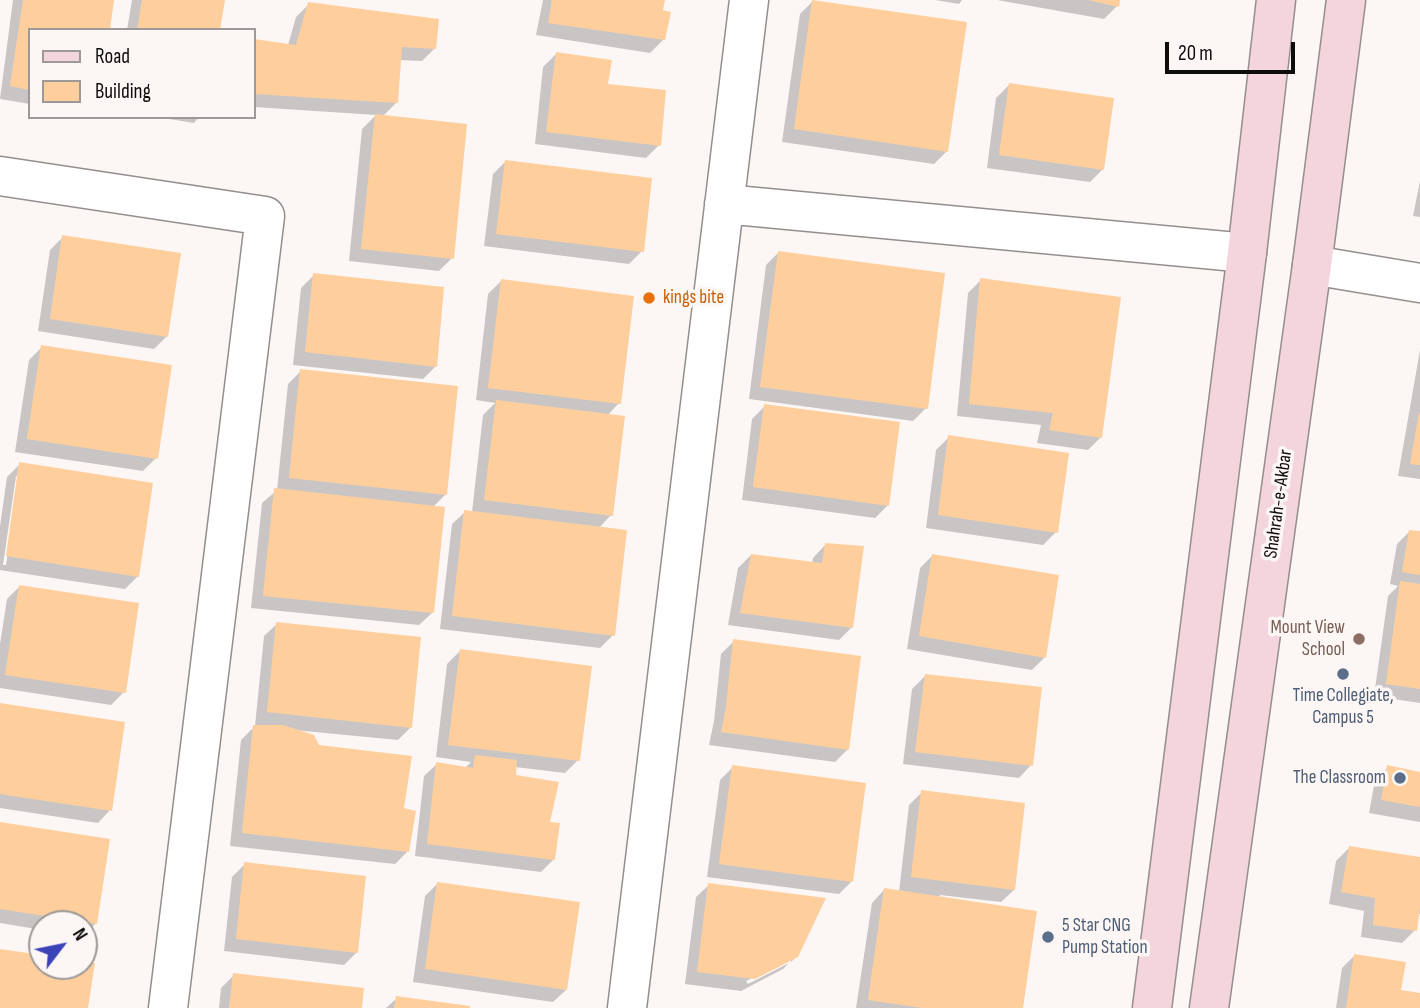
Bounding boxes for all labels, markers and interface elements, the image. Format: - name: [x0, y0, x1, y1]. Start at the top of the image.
- legend: [28, 28, 256, 119]
- scale bar: [1168, 28, 1298, 72]
- text: 20 m: [1178, 41, 1213, 66]
- text: Road: [95, 44, 130, 69]
- text: Building: [95, 79, 151, 104]
- place label: kings bite: [663, 287, 724, 309]
- marker: kings bite: [641, 290, 657, 306]
- street label: Shahrah-e-Akbar: [1260, 448, 1298, 560]
- place label: Mount View School: [1270, 617, 1345, 661]
- marker: Mount View School: [1351, 631, 1367, 647]
- marker: Time Collegiate, Campus 5: [1335, 666, 1351, 682]
- place label: Time Collegiate, Campus 5: [1292, 685, 1394, 729]
- place label: The Classroom: [1293, 767, 1386, 789]
- marker: The Classroom: [1392, 770, 1408, 786]
- north arrow: [28, 910, 98, 980]
- place label: 5 Star CNG Pump Station: [1062, 915, 1148, 959]
- text: N: [67, 924, 92, 945]
- marker: 5 Star CNG Pump Station: [1040, 929, 1056, 945]

